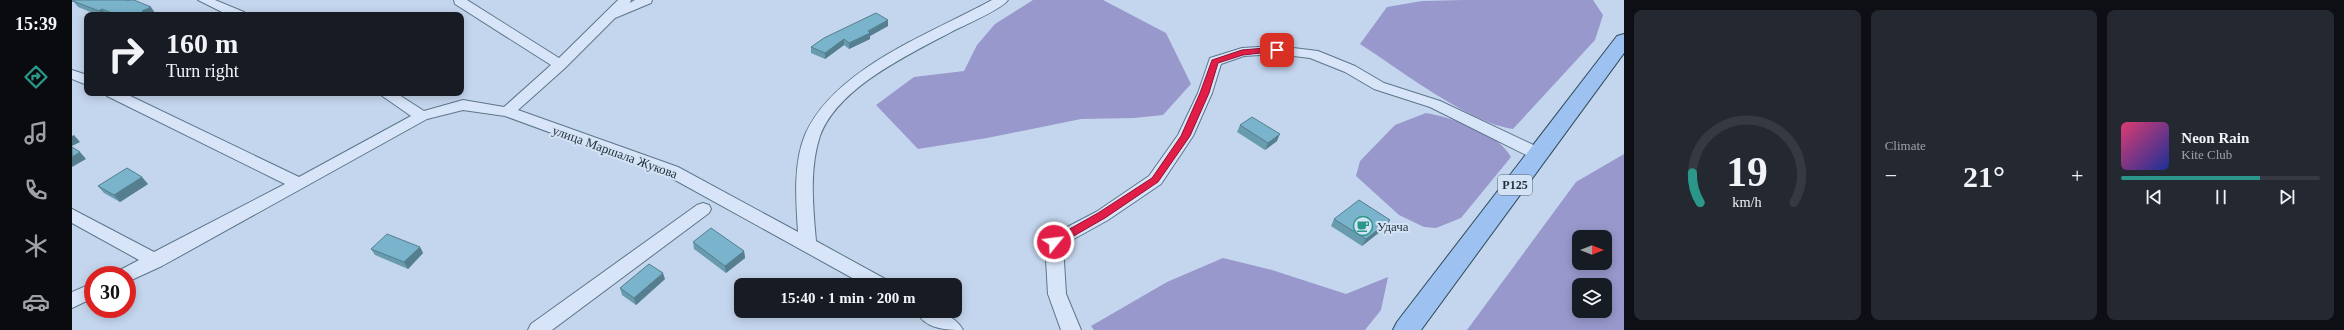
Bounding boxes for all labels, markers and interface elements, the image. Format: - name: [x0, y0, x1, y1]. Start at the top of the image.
- text: 15:39: [15, 14, 57, 34]
- icon: right: [100, 28, 152, 80]
- text: 160 m: [166, 28, 238, 59]
- pin: [1260, 33, 1294, 67]
- icon: arrive: [1266, 39, 1288, 61]
- text: Turn right: [166, 61, 239, 81]
- icon: directions: [22, 63, 50, 91]
- icon: music: [22, 119, 50, 147]
- street label: улица Маршала Жукова: [550, 122, 680, 182]
- text: Neon Rain: [2181, 130, 2249, 146]
- text: Climate: [1885, 138, 1926, 153]
- text: Kite Club: [2181, 147, 2232, 162]
- text: 19: [1727, 149, 1768, 195]
- text: 21°: [1963, 160, 2005, 193]
- text: −: [1885, 163, 1897, 188]
- text: +: [2071, 163, 2083, 188]
- road number: Р125: [1498, 175, 1532, 195]
- icon: phone: [22, 176, 50, 204]
- icon: previous: [2143, 186, 2165, 208]
- icon: pause: [2210, 186, 2232, 208]
- icon: next: [2276, 186, 2298, 208]
- text: km/h: [1733, 194, 1762, 210]
- cafe icon: Удача: [1352, 215, 1374, 237]
- place label: Удача: [1377, 219, 1409, 234]
- position arrow: [1033, 221, 1075, 263]
- north arrow: [1572, 230, 1612, 270]
- map controls: [1572, 230, 1612, 318]
- icon: climate: [22, 232, 50, 260]
- speed limit sign: 30: [84, 266, 136, 318]
- button: layers: [1572, 278, 1612, 318]
- icon: car: [22, 288, 50, 316]
- text: 15:40 · 1 min · 200 m: [781, 290, 916, 306]

